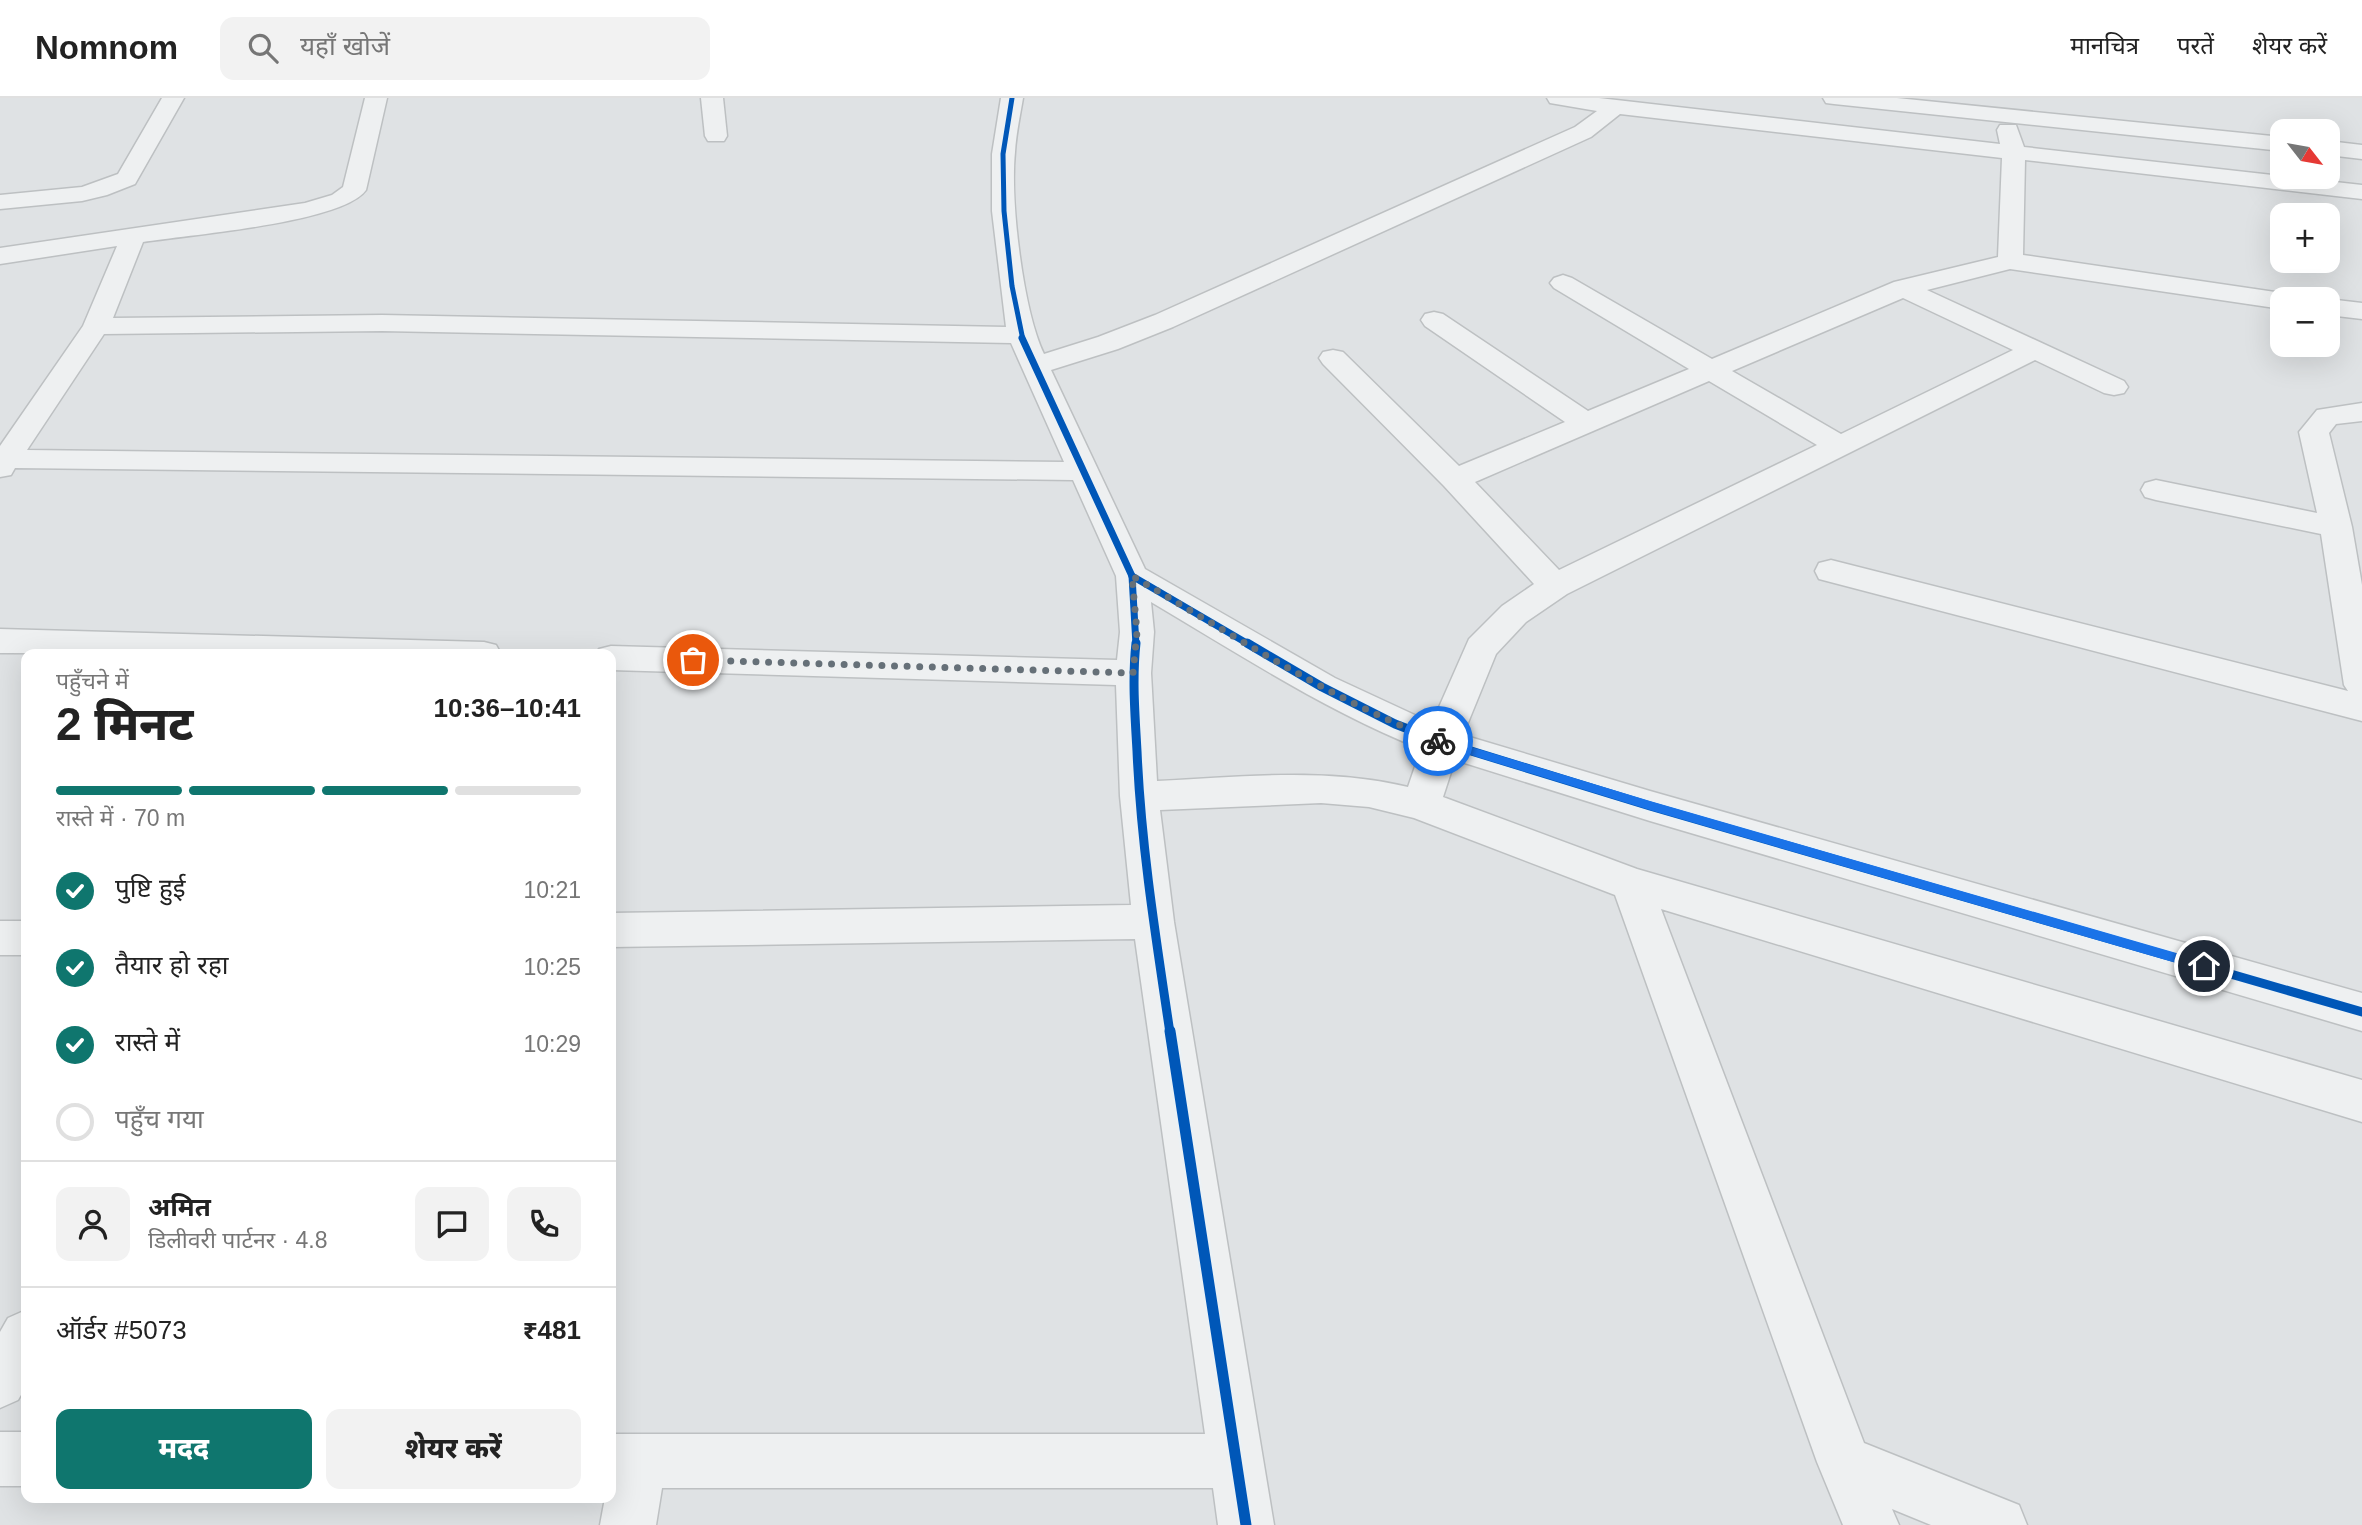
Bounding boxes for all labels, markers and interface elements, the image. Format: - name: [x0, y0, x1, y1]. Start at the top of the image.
- search box: [220, 17, 710, 80]
- text: Nomnom: [35, 29, 178, 66]
- icon: search: [244, 29, 282, 67]
- text: यहाँ खोजें: [300, 31, 390, 61]
- text: मानचित्र: [2070, 32, 2139, 59]
- text: परतें: [2177, 32, 2214, 59]
- text: शेयर करें: [2252, 32, 2327, 59]
- north arrow: [2270, 119, 2340, 189]
- map controls: [2270, 119, 2340, 357]
- button: +: [2270, 203, 2340, 273]
- button: −: [2270, 287, 2340, 357]
- pin: [663, 630, 723, 690]
- icon: bag: [674, 641, 712, 679]
- text: पहुँचने में: [56, 668, 129, 694]
- text: 10:36–10:41: [434, 693, 581, 723]
- text: 2 मिनट: [56, 698, 193, 750]
- courier: [1403, 706, 1473, 776]
- icon: bike: [1419, 722, 1457, 760]
- text: रास्ते में · 70 m: [56, 805, 185, 831]
- icon: check: [56, 872, 94, 910]
- text: पुष्टि हुई: [115, 873, 185, 903]
- text: 10:21: [523, 877, 581, 903]
- pin: [2174, 936, 2234, 996]
- icon: home: [2185, 947, 2223, 985]
- icon: check: [56, 949, 94, 987]
- text: तैयार हो रहा: [115, 950, 228, 980]
- text: 10:25: [523, 954, 581, 980]
- icon: check: [56, 1026, 94, 1064]
- text: रास्ते में: [115, 1027, 180, 1057]
- text: 10:29: [523, 1031, 581, 1057]
- text: पहुँच गया: [115, 1104, 204, 1134]
- button: person: [56, 1187, 130, 1261]
- button: chat: [415, 1187, 489, 1261]
- button: phone: [507, 1187, 581, 1261]
- text: अमित: [148, 1192, 211, 1222]
- text: डिलीवरी पार्टनर · 4.8: [148, 1227, 328, 1253]
- text: ऑर्डर #5073: [56, 1315, 187, 1345]
- text: ₹481: [523, 1315, 581, 1345]
- button: मदद: [56, 1409, 312, 1489]
- button: शेयर करें: [326, 1409, 581, 1489]

